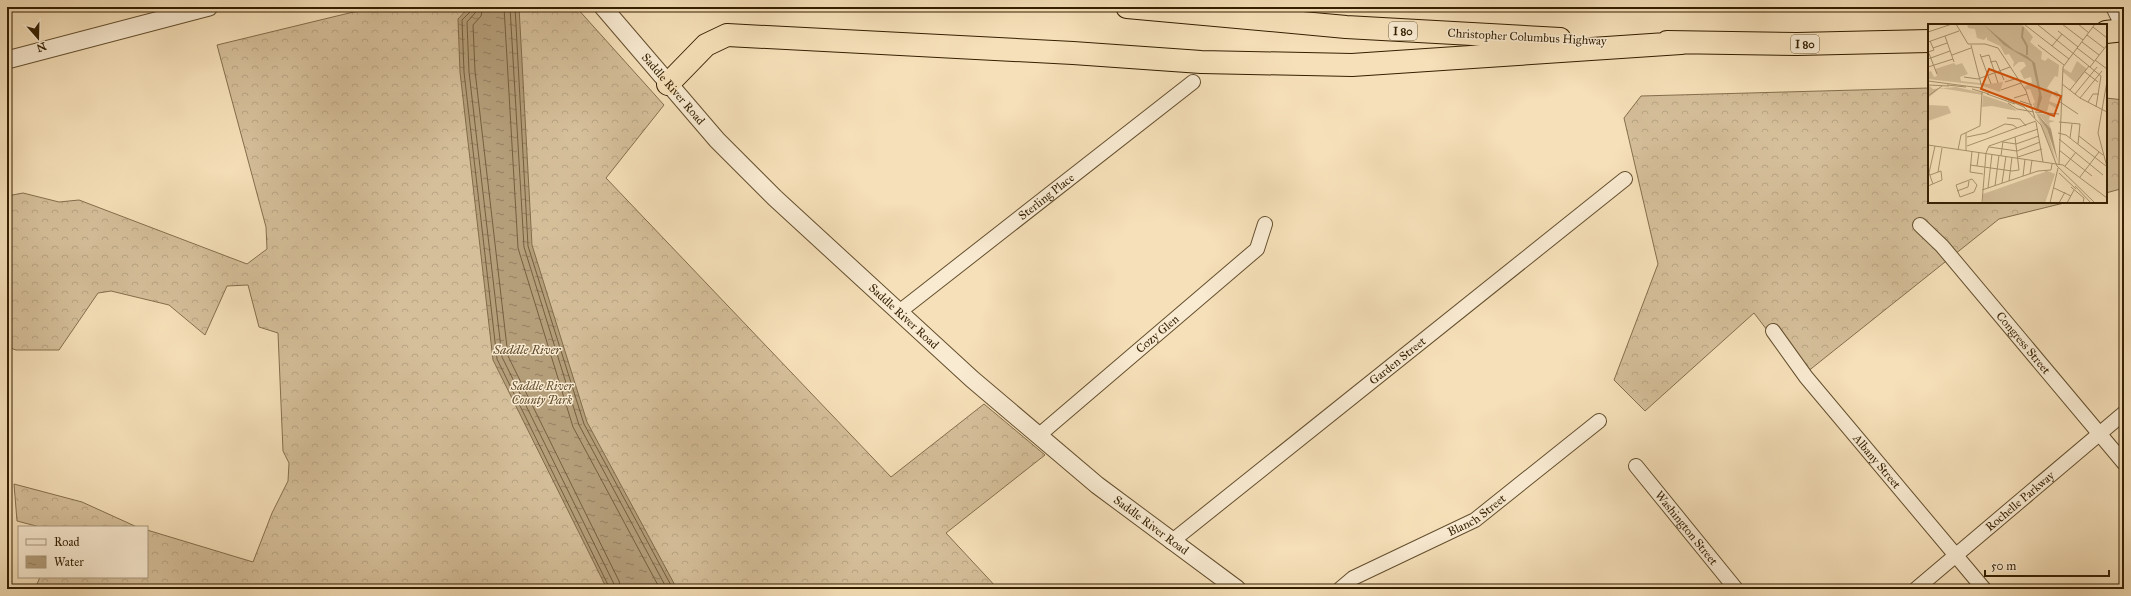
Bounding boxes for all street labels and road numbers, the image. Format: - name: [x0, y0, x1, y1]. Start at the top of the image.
- road number: I 80: [1389, 22, 1417, 40]
- street label: Christopher Columbus Highway: [1447, 26, 1607, 49]
- road number: I 80: [1791, 35, 1819, 53]
- street label: Saddle River Road: [639, 50, 708, 128]
- street label: Sterling Place: [1016, 171, 1077, 223]
- street label: Saddle River Road: [866, 281, 942, 352]
- street label: Congress Street: [1993, 309, 2054, 378]
- street label: Cozy Glen: [1133, 312, 1182, 356]
- street label: Garden Street: [1366, 334, 1429, 388]
- street label: Albany Street: [1850, 431, 1904, 492]
- street label: Rochelle Parkway: [1983, 468, 2057, 534]
- street label: Washington Street: [1652, 488, 1721, 569]
- street label: Blanch Street: [1445, 491, 1509, 539]
- street label: Saddle River Road: [1111, 493, 1191, 558]

